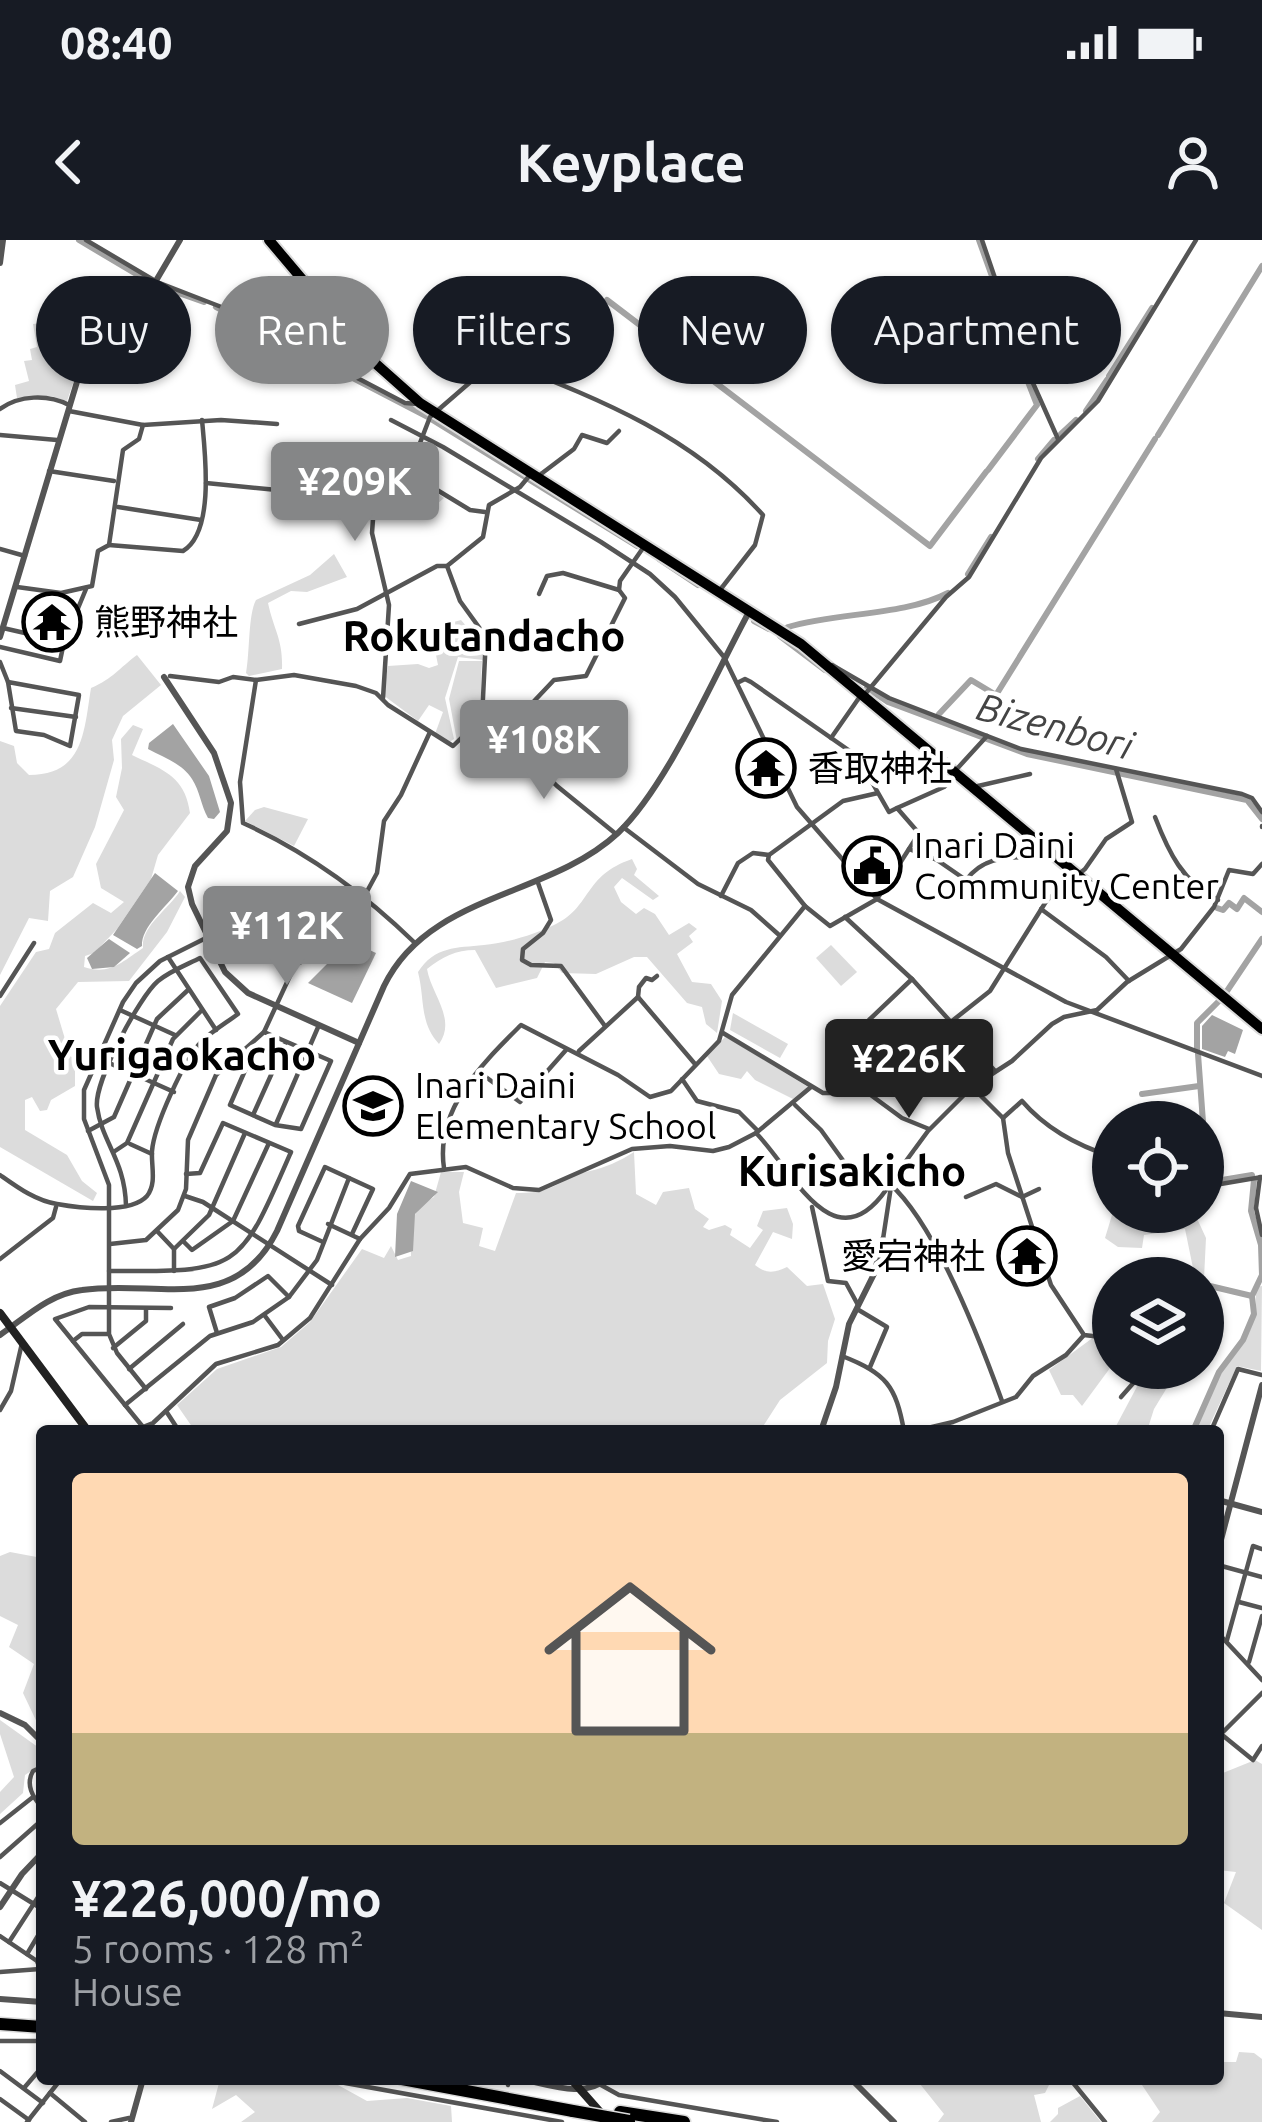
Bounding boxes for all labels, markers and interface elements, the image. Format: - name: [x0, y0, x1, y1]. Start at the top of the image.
- text: 08:40: [60, 17, 173, 68]
- icon: back: [36, 129, 102, 195]
- icon: person: [1160, 129, 1226, 195]
- text: Keyplace: [516, 132, 746, 192]
- chip: Buy: [36, 276, 191, 384]
- chip: Rent: [215, 276, 389, 384]
- chip: Filters: [413, 276, 614, 384]
- chip: New: [638, 276, 807, 384]
- chip: Apartment: [831, 276, 1121, 384]
- pin: ¥209K: [271, 442, 439, 544]
- text: ¥209K: [298, 459, 412, 502]
- temple icon: 熊野神社: [21, 591, 83, 653]
- place label: 熊野神社: [94, 601, 238, 642]
- district label: Rokutandacho: [342, 612, 626, 659]
- water label: Bizenbori: [972, 684, 1139, 767]
- pin: ¥108K: [460, 700, 628, 802]
- text: ¥108K: [487, 717, 601, 760]
- temple icon: 香取神社: [735, 737, 797, 799]
- place label: 香取神社: [808, 747, 952, 788]
- place label: Inari Daini Community Center: [914, 824, 1219, 906]
- public building icon: Inari Daini Community Center: [841, 835, 903, 897]
- pin: ¥112K: [203, 886, 371, 988]
- text: ¥112K: [230, 903, 344, 946]
- pin: ¥226K: [825, 1019, 993, 1121]
- district label: Yurigaokacho: [48, 1031, 316, 1078]
- text: ¥226K: [852, 1036, 966, 1079]
- place label: Inari Daini Elementary School: [415, 1064, 716, 1146]
- school or university icon: Inari Daini Elementary School: [342, 1075, 404, 1137]
- map controls: [1092, 1101, 1224, 1389]
- button: locate: [1092, 1101, 1224, 1233]
- district label: Kurisakicho: [738, 1147, 966, 1194]
- temple icon: 愛宕神社: [996, 1225, 1058, 1287]
- place label: 愛宕神社: [841, 1235, 985, 1276]
- button: layers: [1092, 1257, 1224, 1389]
- icon: home: [522, 1551, 738, 1767]
- text: ¥226,000/mo: [72, 1869, 382, 1927]
- text: 5 rooms · 128 m²: [72, 1927, 364, 1970]
- text: House: [72, 1970, 183, 2013]

